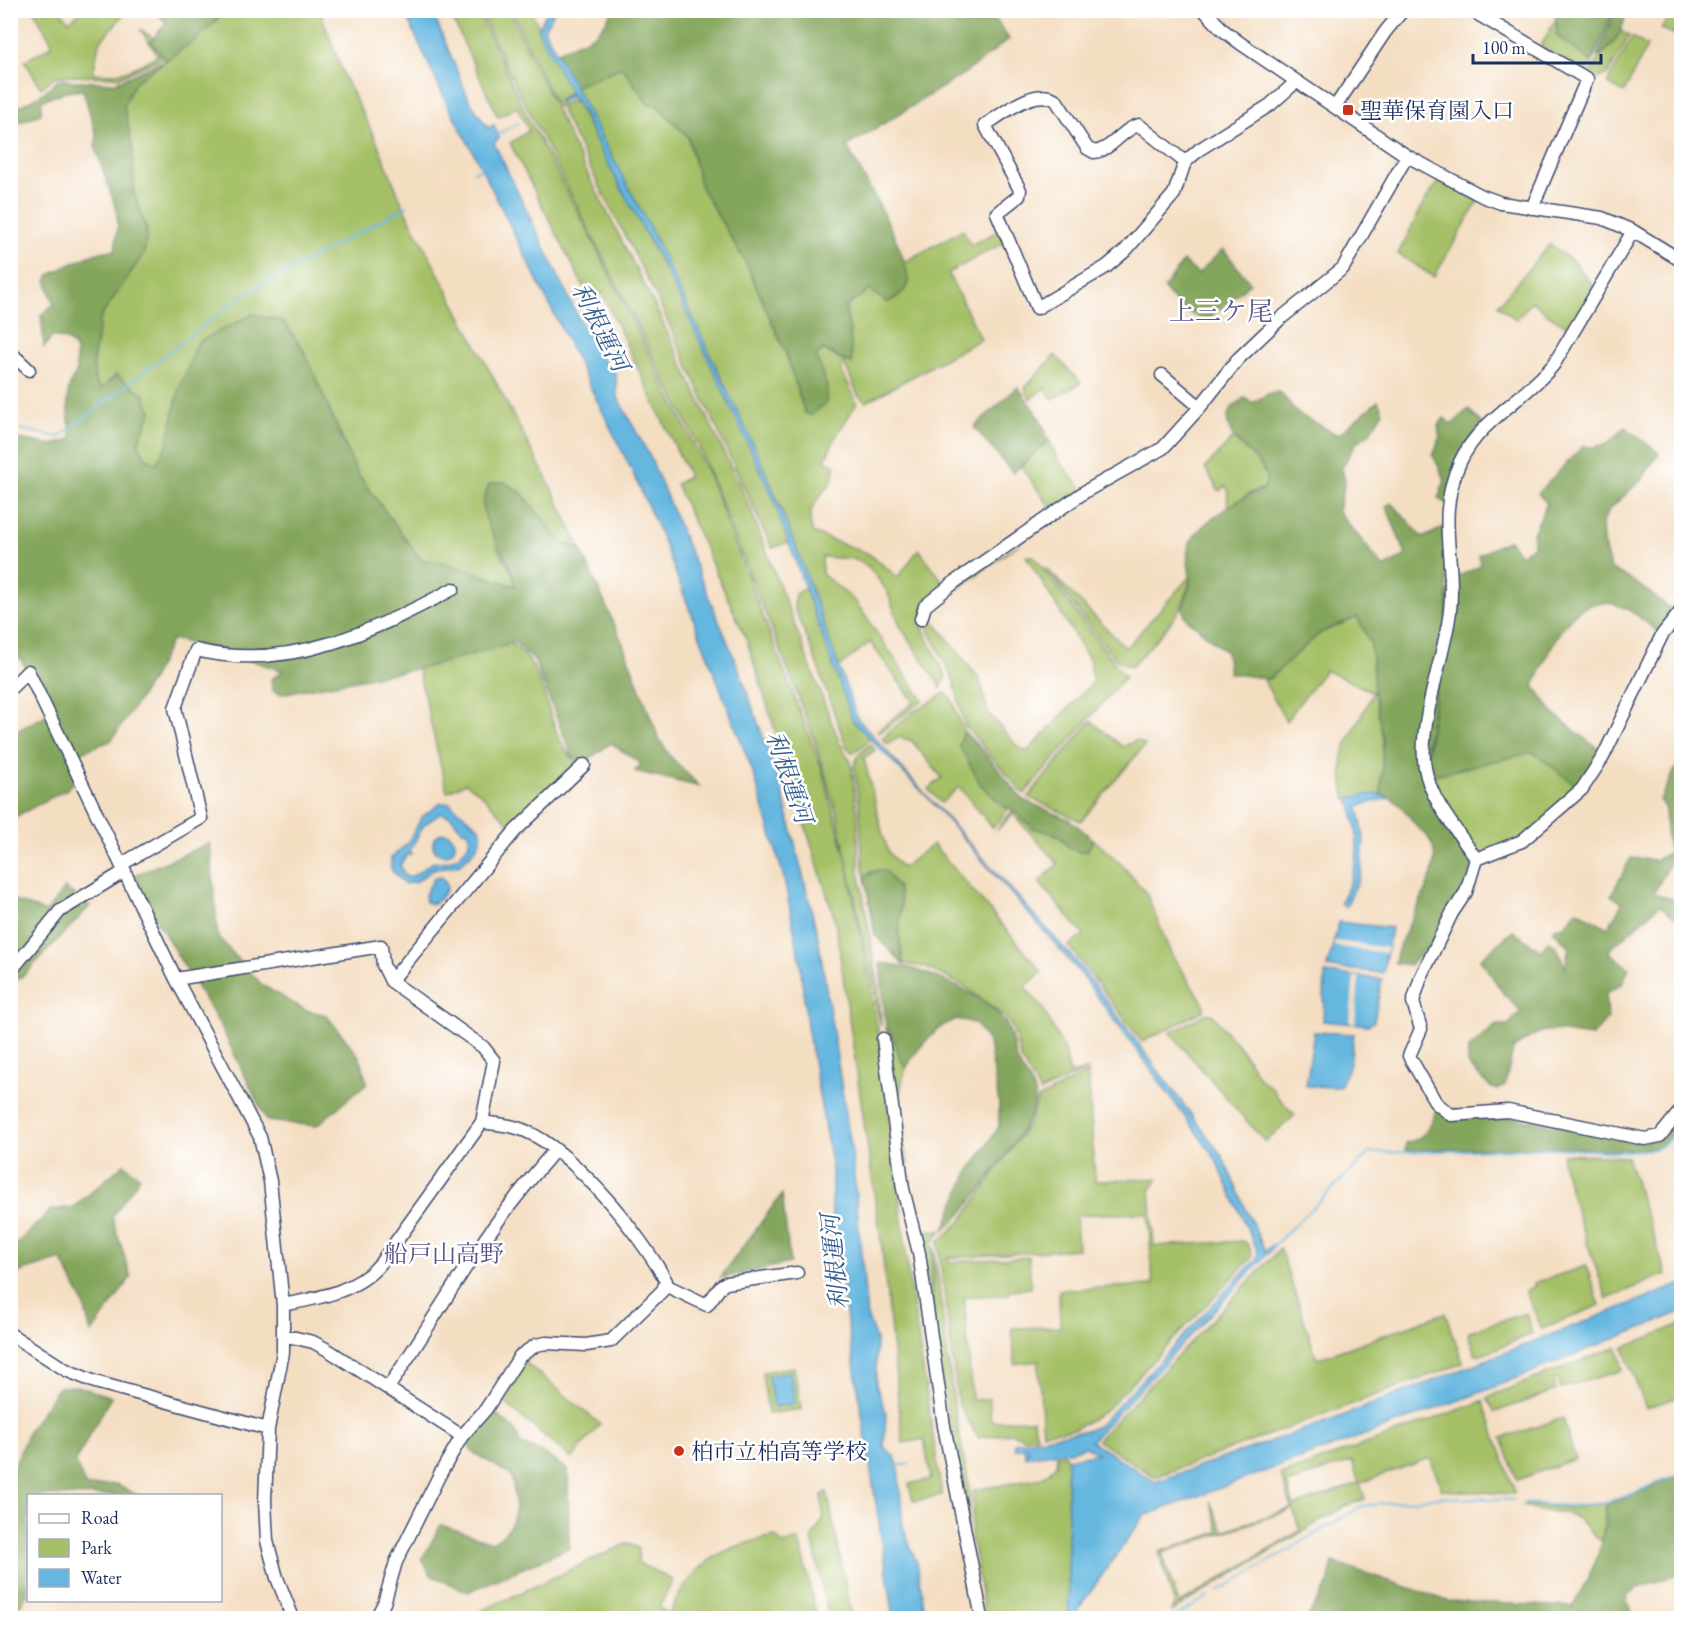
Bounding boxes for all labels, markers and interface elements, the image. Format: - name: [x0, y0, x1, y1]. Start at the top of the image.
- scale bar: [1473, 27, 1600, 65]
- text: 100 m: [1482, 36, 1526, 59]
- place label: 聖華保育園入口: [1360, 96, 1514, 125]
- marker: 聖華保育園入口: [1341, 103, 1355, 117]
- water label: 利根運河: [565, 277, 638, 380]
- district label: 上三ケ尾: [1169, 294, 1273, 328]
- water label: 利根運河: [759, 726, 821, 831]
- water label: 利根運河: [814, 1209, 855, 1311]
- district label: 船戸山高野: [384, 1238, 504, 1269]
- place label: 柏市立柏高等学校: [691, 1437, 867, 1466]
- marker: 柏市立柏高等学校: [672, 1444, 686, 1458]
- legend: [27, 1494, 222, 1602]
- text: Road: [81, 1506, 120, 1529]
- text: Park: [81, 1536, 112, 1559]
- text: Water: [81, 1566, 122, 1589]

